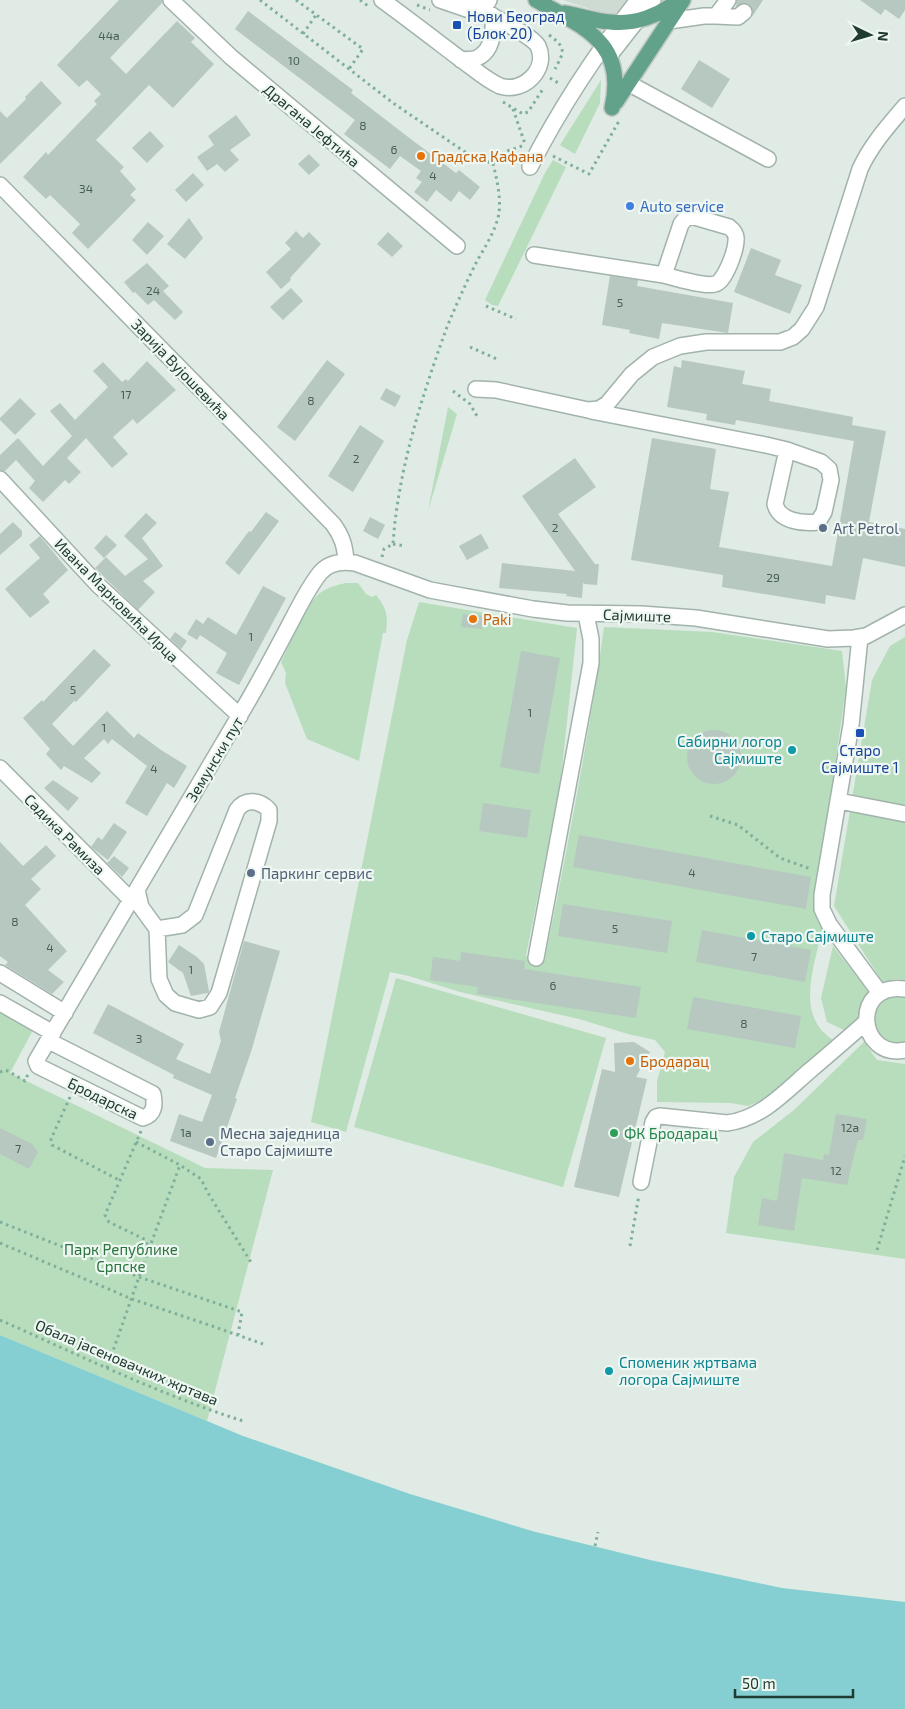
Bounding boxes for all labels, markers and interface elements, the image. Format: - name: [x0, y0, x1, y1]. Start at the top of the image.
- place label: Нови Београд (Блок 20): [467, 7, 565, 42]
- north arrow: [845, 10, 895, 60]
- marker: Нови Београд (Блок 20): [451, 19, 463, 31]
- house number: 44a: [98, 28, 120, 42]
- text: N: [875, 30, 892, 42]
- house number: 10: [288, 53, 300, 67]
- street label: Драгана Јефтића: [260, 79, 364, 171]
- house number: 8: [359, 118, 367, 132]
- house number: 6: [391, 142, 398, 156]
- place label: Градска Кафана: [431, 147, 543, 165]
- marker: Градска Кафана: [415, 150, 427, 162]
- house number: 4: [429, 168, 437, 182]
- house number: 34: [79, 181, 93, 195]
- place label: Auto service: [640, 197, 724, 215]
- marker: Auto service: [624, 200, 636, 212]
- house number: 24: [146, 283, 160, 297]
- house number: 5: [617, 295, 623, 309]
- street label: Зарија Вујошевића: [127, 315, 234, 424]
- house number: 17: [121, 387, 131, 401]
- house number: 8: [307, 393, 315, 407]
- house number: 2: [353, 451, 360, 465]
- place label: Art Petrol: [833, 519, 899, 537]
- house number: 2: [552, 520, 559, 534]
- marker: Art Petrol: [817, 522, 829, 534]
- street label: Ивана Марковића Ирца: [51, 534, 183, 666]
- house number: 29: [766, 570, 780, 584]
- street label: Сајмиште: [603, 605, 671, 626]
- place label: Paki: [483, 610, 511, 628]
- marker: Paki: [467, 613, 479, 625]
- house number: 1: [249, 629, 253, 643]
- house number: 5: [70, 682, 76, 696]
- house number: 1: [528, 705, 532, 719]
- street label: Земунски пут: [182, 713, 247, 805]
- house number: 1: [102, 720, 106, 734]
- marker: Старо Сајмиште 1: [854, 727, 866, 739]
- place label: Сабирни логор Сајмиште: [677, 732, 782, 768]
- place label: Старо Сајмиште 1: [821, 741, 899, 777]
- marker: Сабирни логор Сајмиште: [786, 744, 798, 756]
- house number: 4: [150, 761, 158, 775]
- street label: Садика Рамиза: [21, 790, 109, 878]
- place label: Паркинг сервис: [261, 864, 373, 882]
- house number: 4: [688, 865, 696, 879]
- marker: Паркинг сервис: [245, 867, 257, 879]
- house number: 8: [11, 914, 19, 928]
- house number: 5: [612, 921, 618, 935]
- place label: Старо Сајмиште: [761, 927, 874, 946]
- marker: Старо Сајмиште: [745, 930, 757, 942]
- house number: 4: [46, 940, 54, 954]
- house number: 7: [751, 949, 757, 963]
- house number: 1: [189, 962, 193, 976]
- house number: 6: [550, 978, 557, 992]
- house number: 8: [740, 1016, 748, 1030]
- house number: 3: [136, 1031, 142, 1045]
- place label: Бродарац: [640, 1052, 709, 1070]
- marker: Бродарац: [624, 1055, 636, 1067]
- street label: Бродарска: [65, 1073, 141, 1123]
- house number: 12a: [841, 1120, 859, 1134]
- place label: Месна заједница Старо Сајмиште: [220, 1124, 340, 1160]
- place label: ФК Бродарац: [624, 1124, 718, 1142]
- house number: 1a: [180, 1125, 192, 1139]
- marker: ФК Бродарац: [608, 1127, 620, 1139]
- marker: Месна заједница Старо Сајмиште: [204, 1136, 216, 1148]
- house number: 7: [15, 1141, 21, 1155]
- house number: 12: [830, 1163, 842, 1177]
- park label: Парк Републике Српске: [64, 1240, 178, 1275]
- street label: Обала јасеновачких жртава: [32, 1315, 221, 1410]
- place label: Споменик жртвама логора Сајмиште: [619, 1353, 757, 1389]
- marker: Споменик жртвама логора Сајмиште: [603, 1365, 615, 1377]
- scale bar: [735, 1666, 852, 1698]
- text: 50 m: [742, 1674, 776, 1692]

